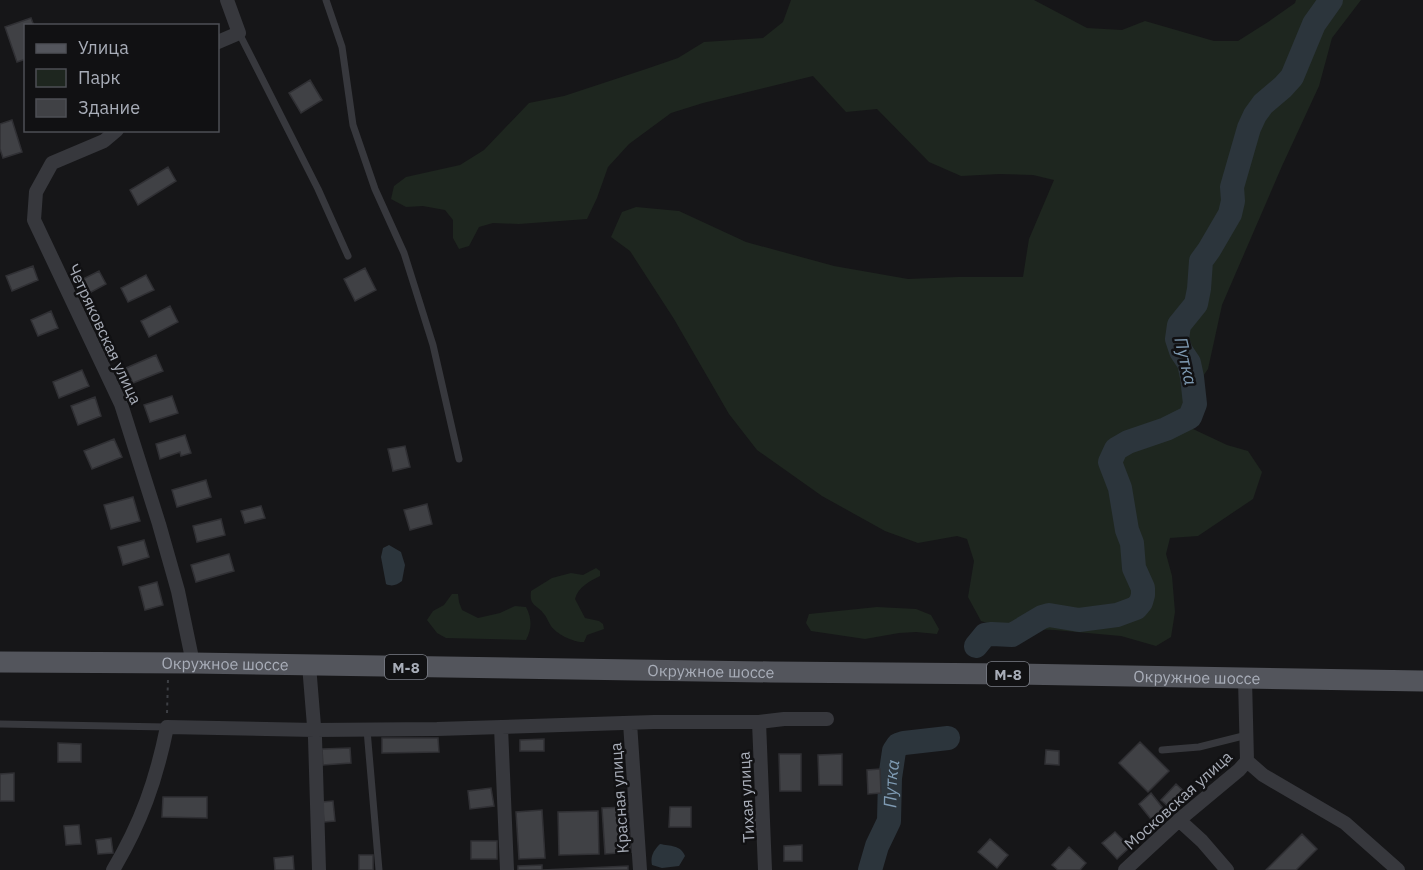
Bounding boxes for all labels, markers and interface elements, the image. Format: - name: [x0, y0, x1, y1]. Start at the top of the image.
- legend: [24, 24, 219, 132]
- text: Улица: [78, 36, 129, 59]
- text: Парк: [78, 66, 121, 89]
- text: Здание: [78, 96, 140, 119]
- street label: Четряковская улица: [64, 261, 147, 408]
- water label: Путка: [1169, 335, 1203, 387]
- street label: Окружное шоссе: [161, 653, 289, 674]
- road number: М-8: [385, 655, 427, 679]
- street label: Окружное шоссе: [647, 660, 775, 682]
- road number: М-8: [987, 662, 1029, 686]
- street label: Окружное шоссе: [1133, 666, 1261, 688]
- street label: Красная улица: [605, 741, 633, 854]
- street label: Московская улица: [1120, 746, 1236, 854]
- street label: Тихая улица: [734, 751, 758, 843]
- water label: Путка: [878, 758, 904, 808]

